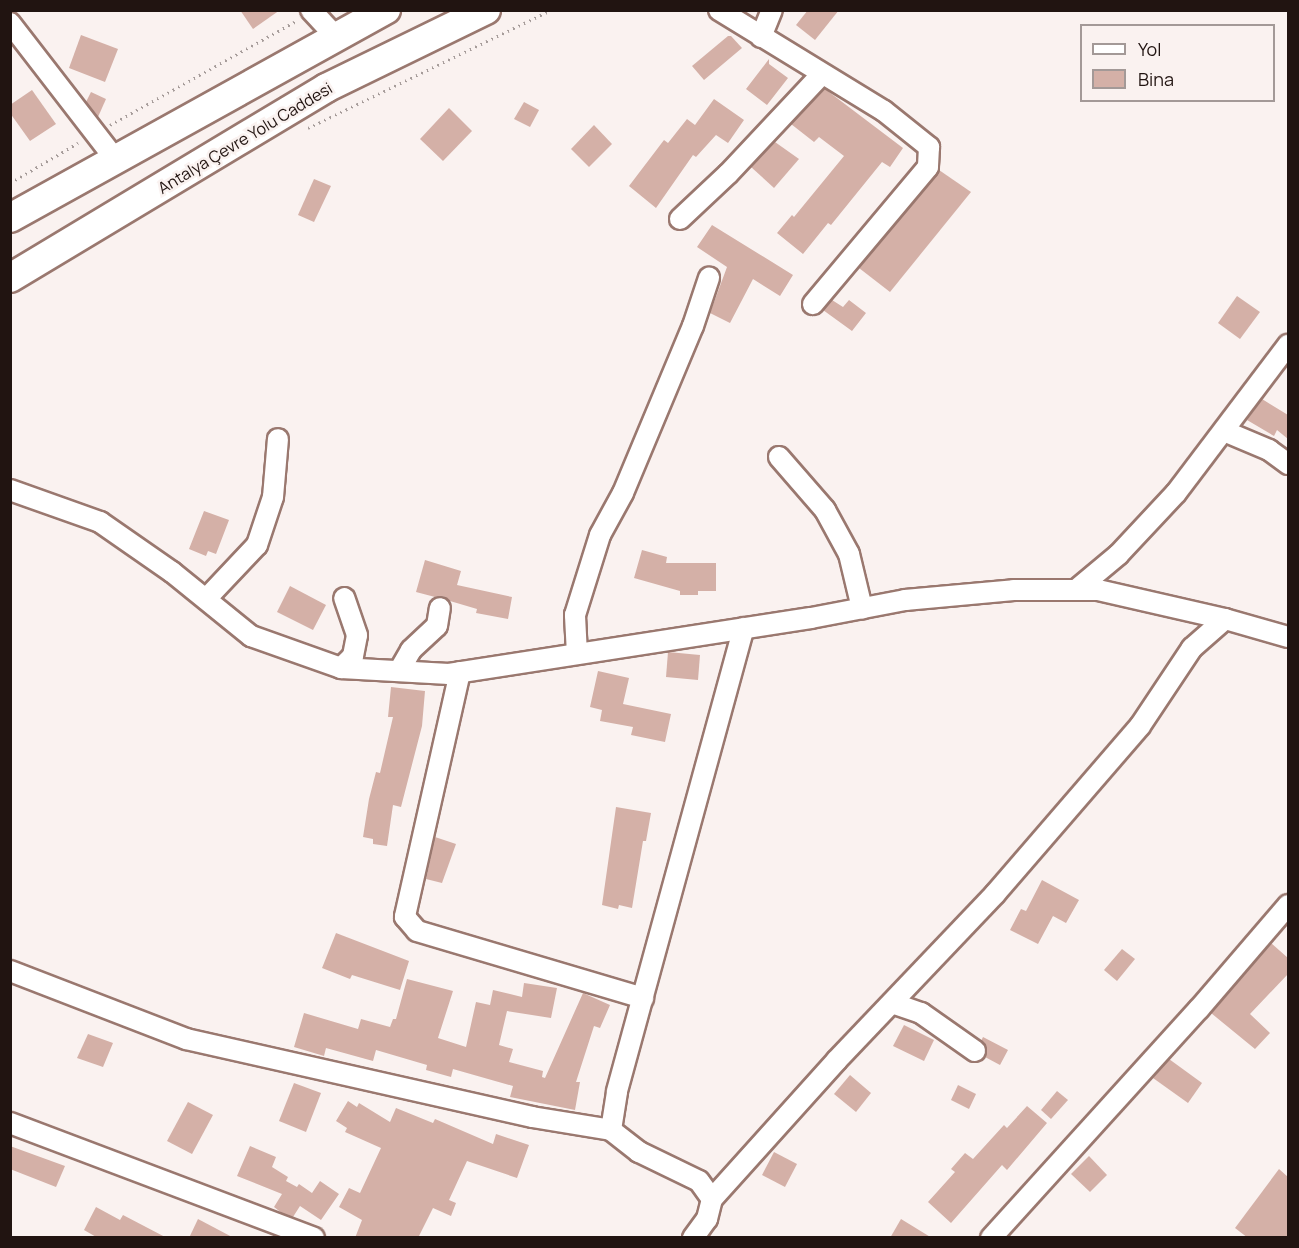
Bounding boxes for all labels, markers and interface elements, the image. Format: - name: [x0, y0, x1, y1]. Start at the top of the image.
- legend: [1080, 24, 1275, 102]
- text: Yol: [1138, 37, 1161, 61]
- text: Bina: [1138, 67, 1174, 91]
- street label: Antalya Çevre Yolu Caddesi: [154, 78, 336, 198]

